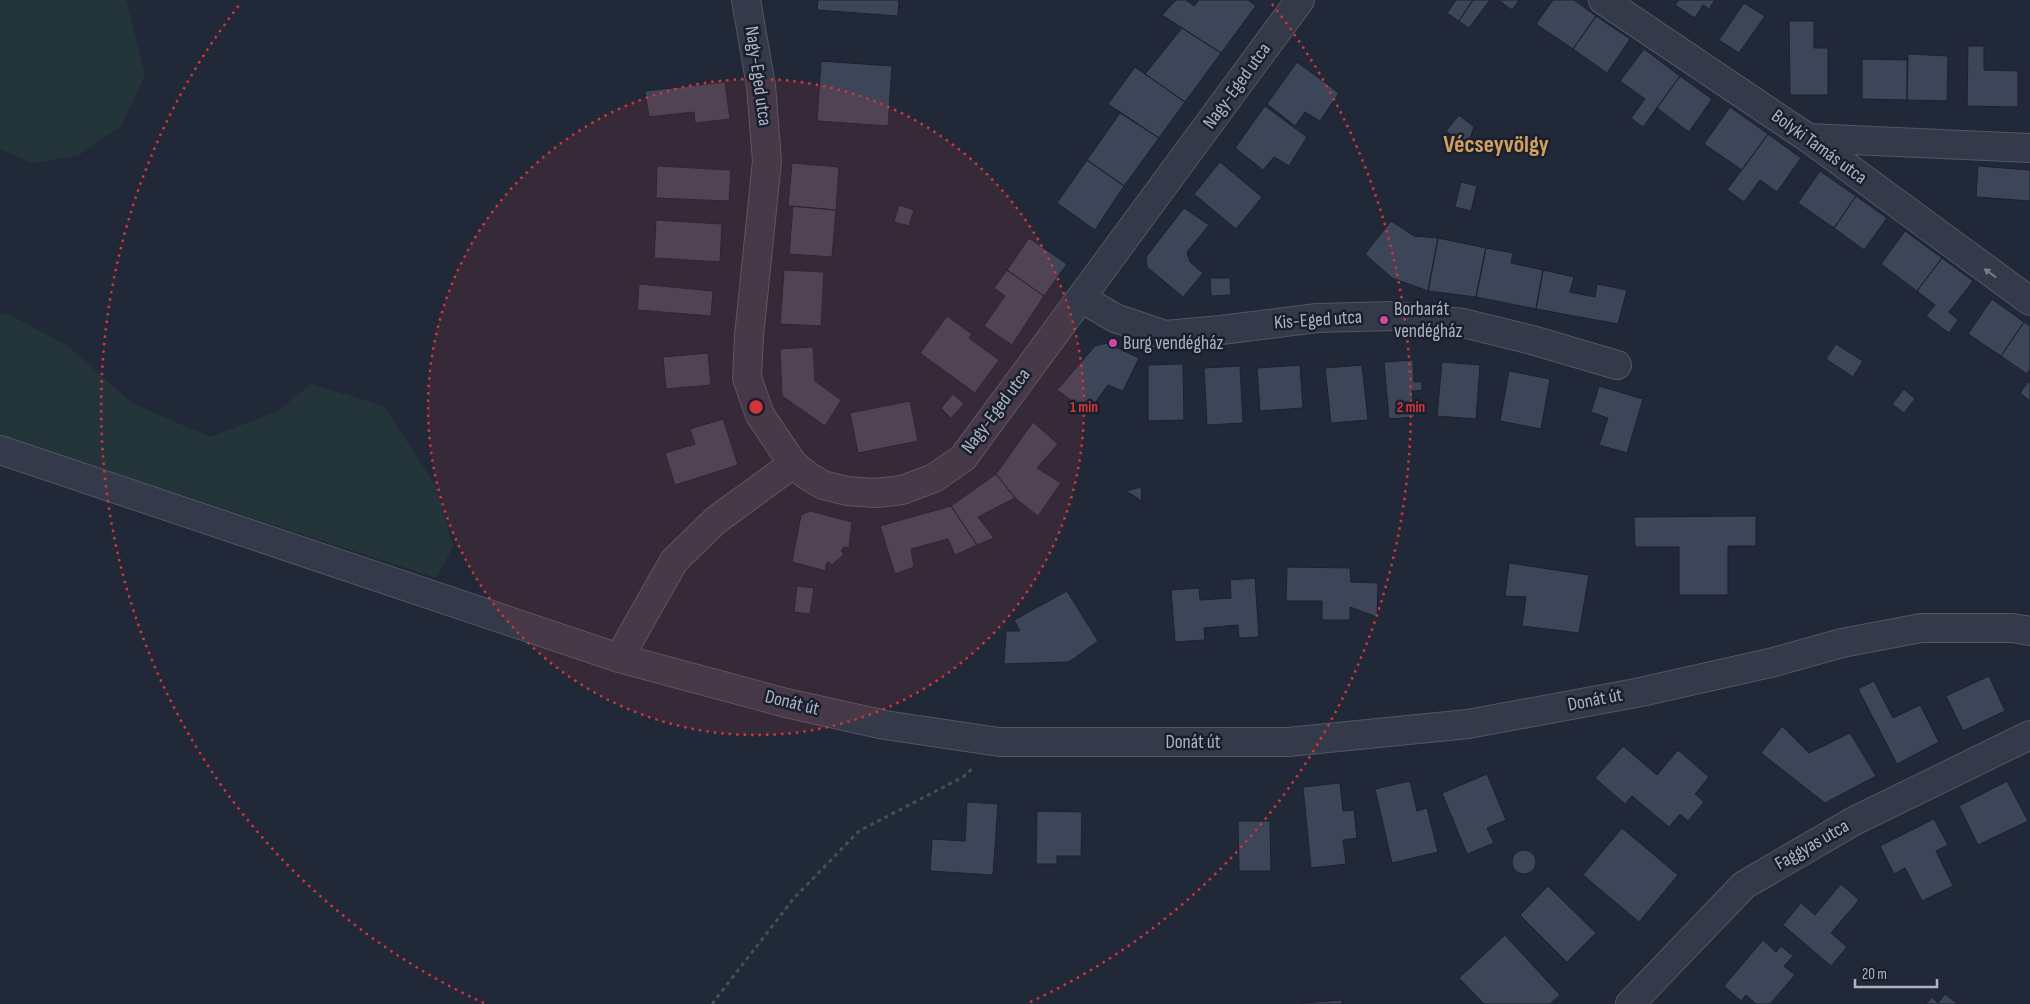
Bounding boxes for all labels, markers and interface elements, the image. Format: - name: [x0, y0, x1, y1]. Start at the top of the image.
- street label: Nagy-Eged utca: [740, 25, 776, 127]
- street label: Nagy-Eged utca: [1198, 39, 1276, 133]
- street label: Bolyki Tamás utca: [1767, 105, 1871, 189]
- district label: Vécseyvölgy: [1443, 130, 1549, 159]
- one-way arrow: [1983, 268, 1997, 278]
- place label: Borbarát vendégház: [1394, 298, 1463, 343]
- street label: Kis-Eged utca: [1273, 305, 1363, 335]
- marker: Borbarát vendégház: [1378, 314, 1390, 326]
- place label: Burg vendégház: [1123, 332, 1223, 355]
- marker: Burg vendégház: [1107, 337, 1119, 349]
- street label: Nagy-Eged utca: [957, 364, 1035, 458]
- centre of rings: [747, 398, 765, 416]
- text: 1 min: [1070, 398, 1098, 417]
- text: 2 min: [1397, 398, 1425, 417]
- street label: Donát út: [1566, 683, 1625, 717]
- street label: Donát út: [762, 685, 822, 721]
- street label: Donát út: [1165, 731, 1221, 754]
- street label: Faggyas utca: [1771, 815, 1853, 875]
- scale bar: [1855, 956, 1938, 988]
- text: 20 m: [1862, 965, 1887, 984]

